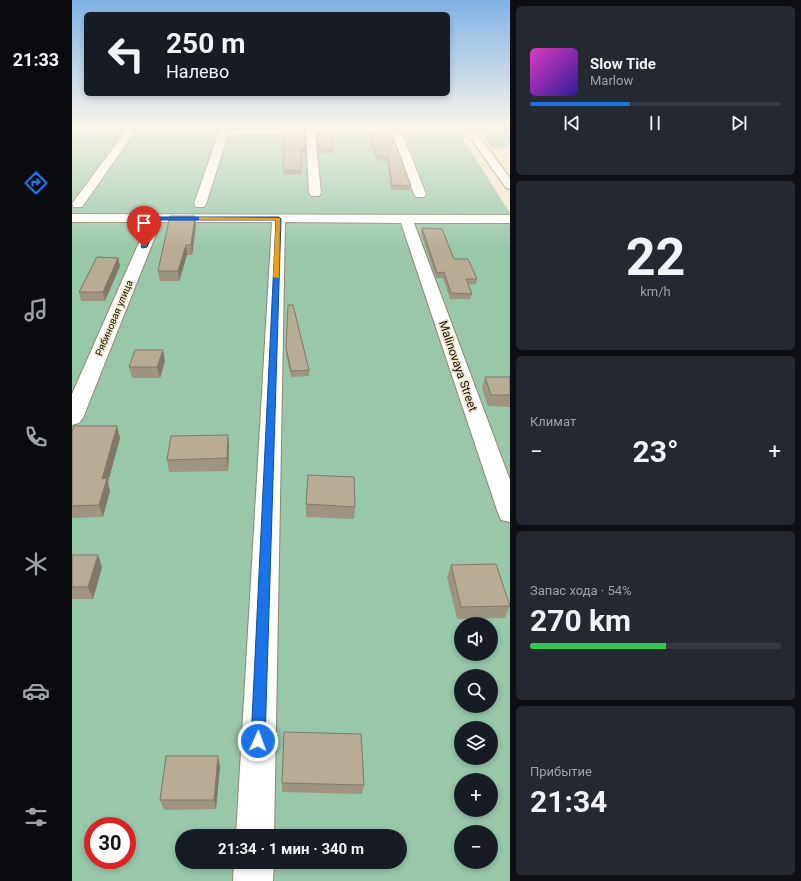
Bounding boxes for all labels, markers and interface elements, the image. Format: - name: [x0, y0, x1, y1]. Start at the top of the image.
- text: 250 m: [166, 27, 245, 60]
- icon: left: [100, 28, 152, 80]
- text: 21:33: [13, 49, 59, 70]
- text: Slow Tide: [590, 55, 656, 73]
- text: Налево: [166, 61, 229, 82]
- text: Marlow: [590, 73, 633, 88]
- icon: previous: [561, 112, 583, 134]
- icon: pause: [644, 112, 666, 134]
- icon: next: [728, 112, 750, 134]
- icon: directions: [22, 169, 50, 197]
- pin: [127, 206, 161, 247]
- icon: arrive: [133, 212, 155, 234]
- text: 22: [626, 227, 685, 288]
- street label: Рябиновая улица: [93, 279, 135, 357]
- text: km/h: [640, 284, 671, 299]
- icon: music: [22, 296, 50, 324]
- street label: Malinovaya Street: [436, 319, 480, 413]
- text: Климат: [530, 414, 576, 429]
- icon: phone: [22, 423, 50, 451]
- text: 23°: [632, 434, 679, 469]
- text: −: [530, 439, 543, 464]
- text: +: [769, 439, 781, 464]
- icon: climate: [22, 550, 50, 578]
- text: Запас хода · 54%: [530, 583, 632, 598]
- text: 270 km: [530, 603, 631, 638]
- map controls: [454, 617, 498, 869]
- button: sound: [454, 617, 498, 661]
- button: search: [454, 669, 498, 713]
- icon: car: [22, 677, 50, 705]
- position arrow: [237, 720, 279, 762]
- button: layers: [454, 721, 498, 765]
- text: Прибытие: [530, 764, 592, 779]
- button: +: [454, 773, 498, 817]
- text: 21:34: [530, 784, 607, 819]
- icon: filters: [22, 803, 50, 831]
- speed limit sign: 30: [84, 817, 136, 869]
- button: −: [454, 825, 498, 869]
- text: 21:34 · 1 мин · 340 m: [218, 840, 364, 858]

